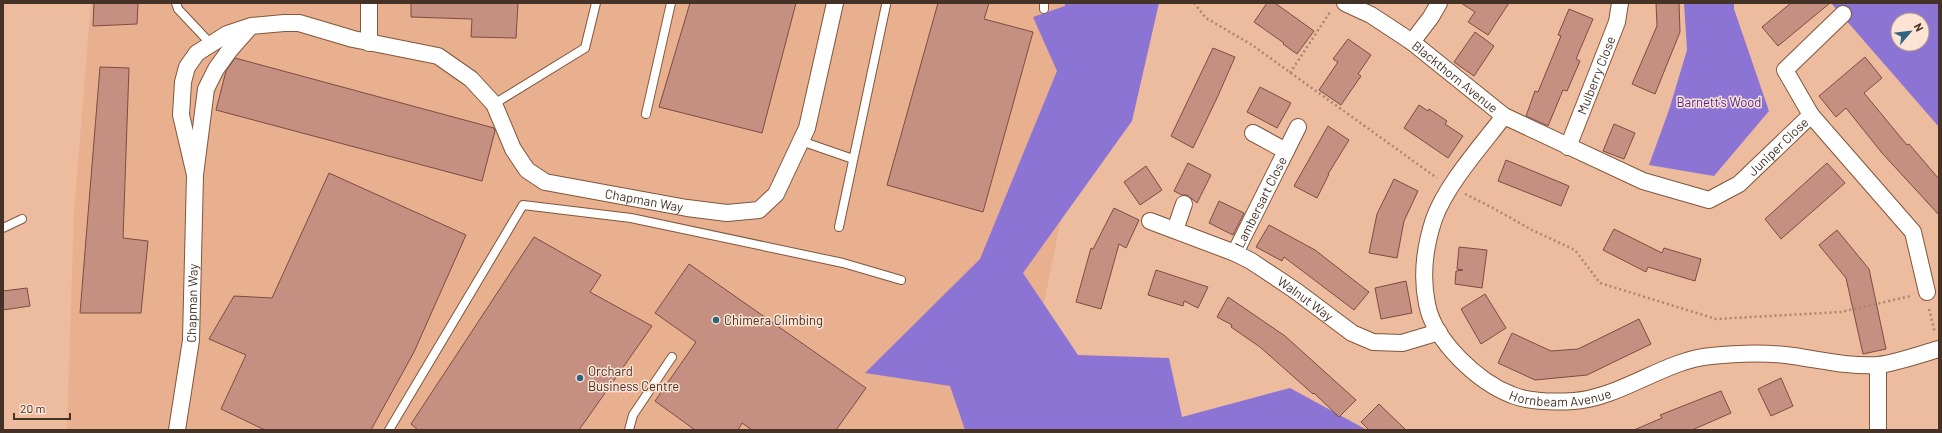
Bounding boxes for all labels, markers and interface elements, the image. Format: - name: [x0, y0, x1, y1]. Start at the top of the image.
- north arrow: [1890, 12, 1930, 52]
- text: N: [1912, 21, 1927, 33]
- street label: Mulberry Close: [1574, 34, 1619, 117]
- street label: Blackthorn Avenue: [1409, 37, 1501, 116]
- park label: Barnett's Wood: [1677, 94, 1761, 110]
- street label: Juniper Close: [1745, 114, 1812, 179]
- street label: Lambersart Close: [1231, 154, 1290, 250]
- street label: Chapman Way: [604, 185, 684, 215]
- street label: Chapman Way: [183, 263, 201, 343]
- street label: Walnut Way: [1275, 273, 1337, 324]
- place label: Chimera Climbing: [724, 312, 823, 328]
- marker: Chimera Climbing: [711, 315, 721, 325]
- place label: Orchard Business Centre: [588, 363, 679, 394]
- marker: Orchard Business Centre: [575, 373, 585, 383]
- street label: Hornbeam Avenue: [1507, 385, 1613, 410]
- scale bar: [14, 395, 70, 421]
- text: 20 m: [20, 401, 46, 415]

